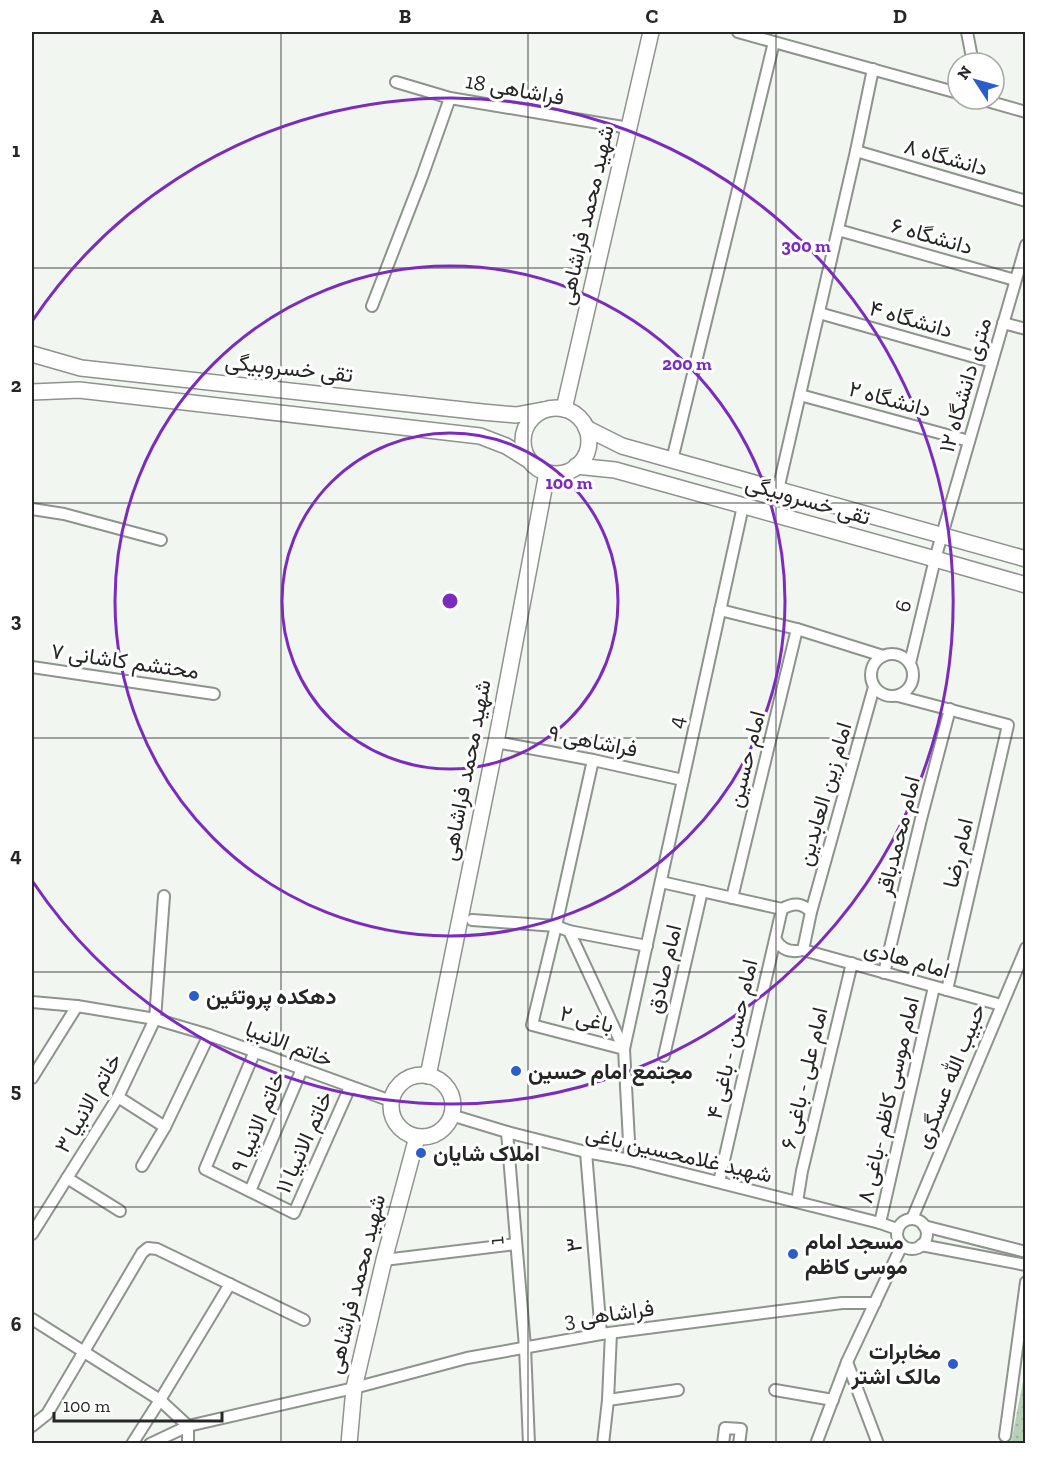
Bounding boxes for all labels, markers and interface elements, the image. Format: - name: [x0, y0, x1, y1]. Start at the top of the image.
- text: A: [150, 4, 164, 28]
- text: B: [399, 4, 411, 28]
- text: C: [646, 4, 659, 28]
- text: D: [893, 4, 907, 28]
- north arrow: [946, 51, 1006, 111]
- text: N: [953, 62, 976, 83]
- street label: فراشاهی 18: [463, 67, 567, 111]
- street label: شهید محمد فراشاهی: [552, 122, 620, 308]
- street label: دانشگاه ۸: [901, 132, 991, 182]
- text: 1: [12, 138, 20, 162]
- street label: دانشگاه ۶: [888, 212, 976, 260]
- text: 300 m: [781, 235, 831, 257]
- street label: دانشگاه ۴: [866, 294, 956, 344]
- street label: ۱۲ متری دانشگاه: [933, 314, 997, 456]
- street label: تقی خسروبیگی: [224, 348, 354, 388]
- text: 200 m: [662, 353, 712, 375]
- text: 2: [11, 373, 22, 397]
- street label: دانشگاه ۲: [846, 375, 934, 423]
- street label: تقی خسروبیگی: [742, 469, 874, 531]
- text: 100 m: [545, 472, 593, 494]
- centre of rings: [440, 591, 460, 611]
- street label: 6: [888, 597, 918, 615]
- text: 3: [11, 608, 22, 632]
- street label: محتشم کاشانی ۷: [49, 637, 201, 686]
- street label: شهید محمد فراشاهی: [435, 677, 497, 863]
- street label: امام حسین: [721, 708, 772, 810]
- street label: 4: [662, 713, 690, 731]
- street label: فراشاهی ۹: [546, 719, 640, 763]
- street label: امام زین العابدین: [791, 719, 858, 869]
- street label: امام محمدباقر: [870, 773, 927, 900]
- street label: امام رضا: [937, 816, 980, 891]
- text: 4: [10, 843, 22, 867]
- street label: امام صادق: [641, 922, 688, 1016]
- street label: امام هادی: [861, 934, 953, 985]
- street label: امام حسن - باغی ۴: [701, 957, 764, 1122]
- place label: دهکده پروتئین: [206, 983, 337, 1012]
- marker: دهکده پروتئین: [187, 989, 201, 1003]
- street label: امام موسی کاظم -باغی ۸: [851, 994, 926, 1206]
- street label: باغی ۲: [557, 999, 617, 1039]
- street label: حبیب الله عسگری: [909, 1000, 991, 1152]
- street label: امام علی - باغی ۶: [775, 1004, 834, 1152]
- street label: خاتم الانبیا: [241, 1015, 337, 1074]
- street label: خاتم الانبیا ۳: [49, 1048, 128, 1158]
- place label: مجتمع امام حسین: [528, 1058, 693, 1086]
- marker: مجتمع امام حسین: [509, 1064, 523, 1078]
- street label: خاتم الانبیا ۹: [225, 1067, 292, 1177]
- text: 5: [11, 1078, 21, 1102]
- street label: خاتم الانبیا ۱۱: [269, 1087, 339, 1198]
- street label: شهید غلامحسین باغی: [583, 1119, 775, 1189]
- place label: املاک شایان: [433, 1140, 540, 1167]
- marker: املاک شایان: [414, 1146, 428, 1160]
- street label: شهید محمد فراشاهی: [321, 1192, 391, 1376]
- place label: مسجد امام موسی کاظم: [805, 1228, 908, 1281]
- street label: 1: [482, 1235, 510, 1246]
- street label: ۳: [560, 1237, 588, 1253]
- marker: مسجد امام موسی کاظم: [786, 1247, 800, 1261]
- street label: فراشاهی 3: [562, 1294, 656, 1334]
- text: 6: [11, 1312, 22, 1336]
- place label: مخابرات مالک اشتر: [850, 1338, 941, 1390]
- marker: مخابرات مالک اشتر: [946, 1357, 960, 1371]
- scale bar: [54, 1385, 222, 1423]
- text: 100 m: [63, 1395, 111, 1417]

